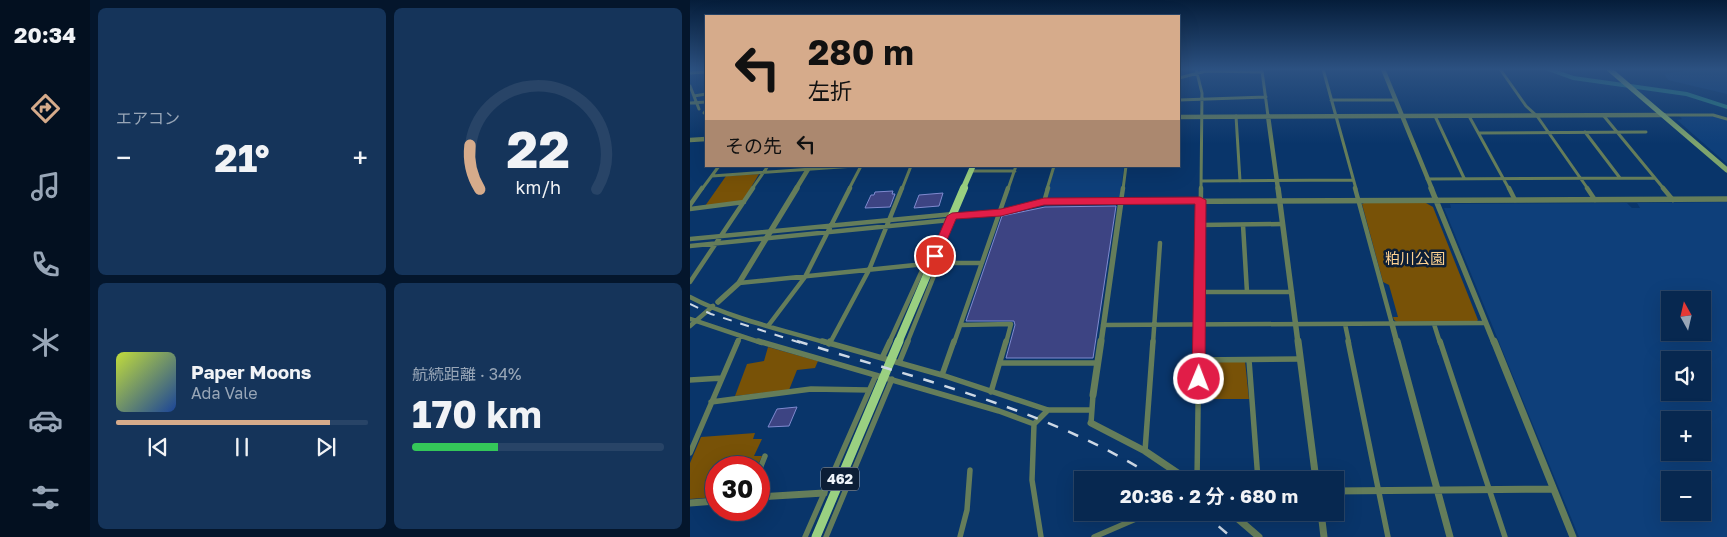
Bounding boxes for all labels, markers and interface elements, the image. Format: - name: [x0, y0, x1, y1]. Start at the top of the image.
- text: 20:34: [14, 21, 76, 48]
- text: 280 m: [808, 31, 914, 73]
- icon: left: [725, 35, 790, 100]
- text: 左折: [808, 77, 852, 104]
- icon: directions: [28, 91, 63, 126]
- text: エアコン: [116, 108, 180, 128]
- text: 22: [506, 117, 570, 179]
- icon: left: [792, 130, 820, 158]
- text: その先: [725, 134, 782, 157]
- text: 21°: [215, 135, 270, 180]
- text: −: [116, 141, 131, 174]
- text: +: [353, 141, 368, 174]
- icon: music: [28, 169, 63, 204]
- text: km/h: [515, 176, 561, 198]
- pin: [914, 235, 956, 277]
- icon: arrive: [921, 242, 949, 270]
- icon: phone: [28, 247, 63, 282]
- park label: 粕川公園: [1385, 249, 1445, 267]
- north arrow: [1661, 291, 1711, 341]
- map controls: [1661, 291, 1711, 521]
- icon: climate: [28, 325, 63, 360]
- button: sound: [1661, 351, 1711, 401]
- position arrow: [1172, 352, 1224, 404]
- text: Paper Moons: [191, 360, 311, 383]
- text: 航続距離 · 34%: [412, 364, 521, 384]
- text: Ada Vale: [191, 383, 257, 403]
- text: 170 km: [412, 391, 542, 436]
- icon: car: [28, 403, 63, 438]
- button: +: [1661, 411, 1711, 461]
- icon: previous: [144, 433, 172, 461]
- icon: pause: [228, 433, 256, 461]
- icon: next: [312, 433, 340, 461]
- speed limit sign: 30: [705, 456, 770, 521]
- road number: 462: [821, 468, 859, 490]
- button: −: [1661, 471, 1711, 521]
- icon: filters: [28, 480, 63, 515]
- text: 20:36 · 2 分 · 680 m: [1120, 484, 1298, 507]

